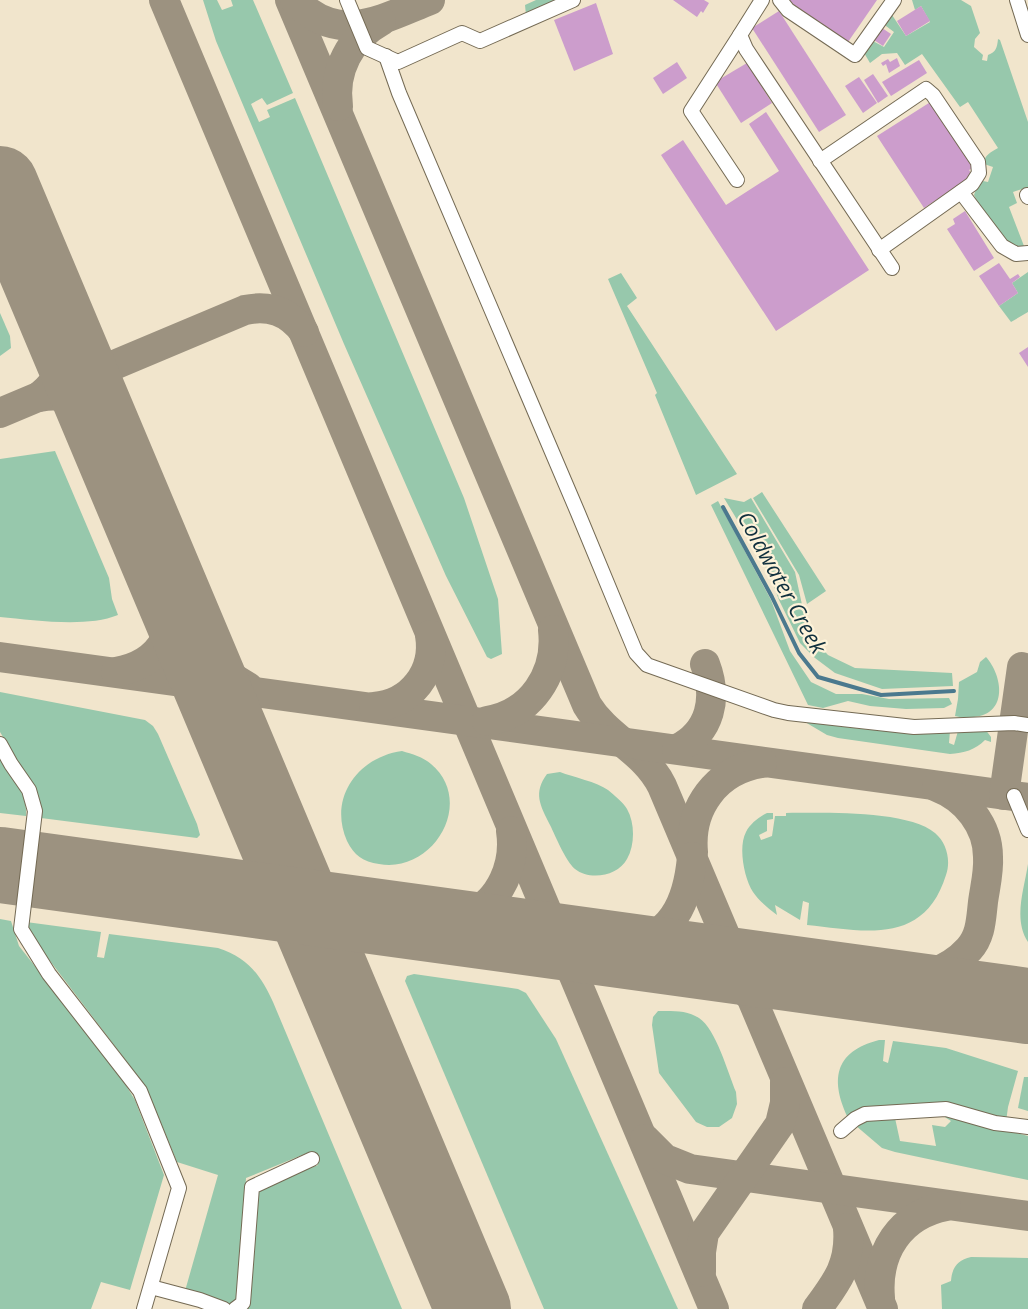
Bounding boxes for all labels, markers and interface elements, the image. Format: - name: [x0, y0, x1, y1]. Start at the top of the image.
- water label: Coldwater Creek: [731, 505, 835, 660]

